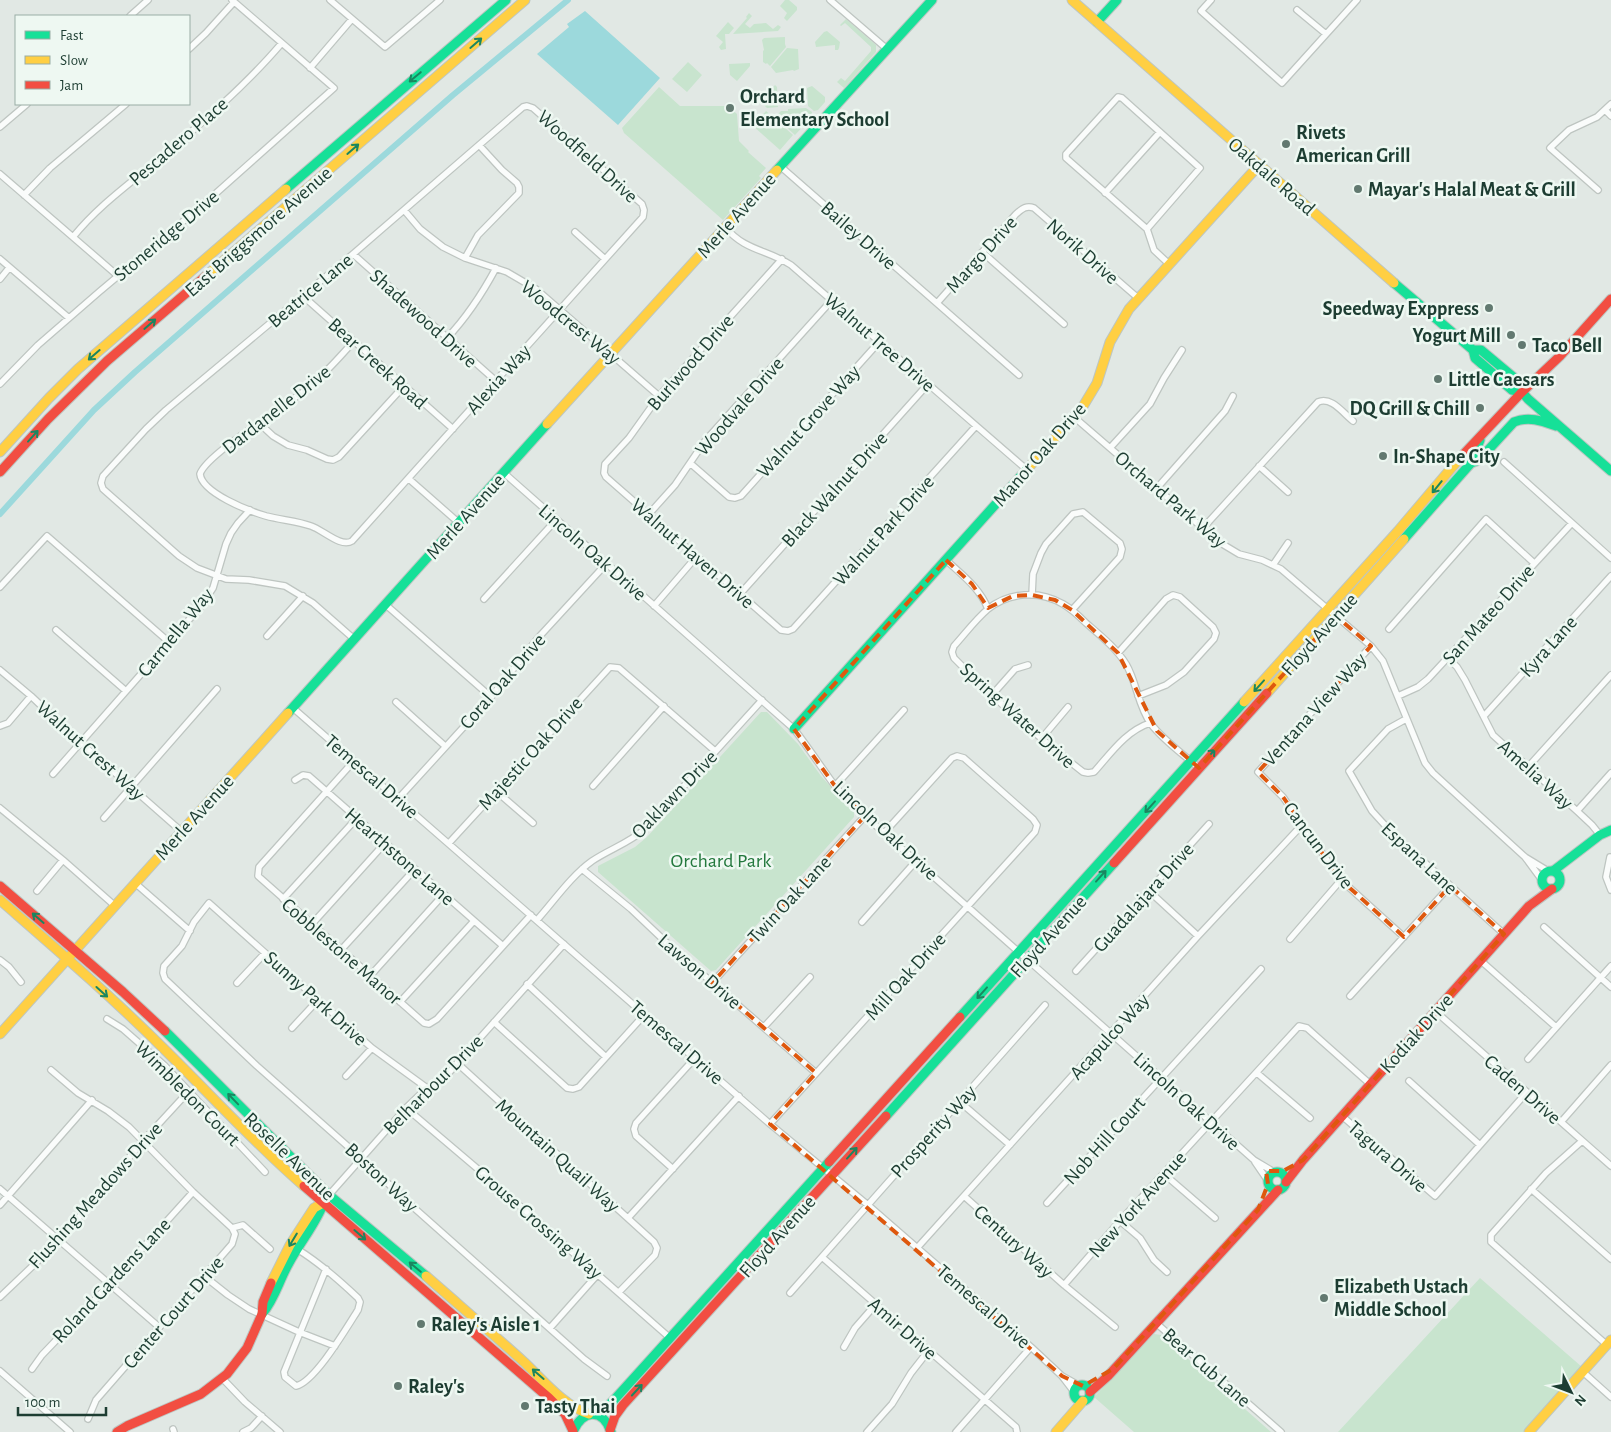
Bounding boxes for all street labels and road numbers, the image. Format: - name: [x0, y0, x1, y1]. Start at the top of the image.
- street label: Pescadero Place: [125, 94, 232, 190]
- street label: Woodfield Drive: [533, 107, 641, 207]
- street label: Oakdale Road: [1224, 134, 1319, 220]
- street label: East Briggsmore Avenue: [181, 163, 336, 301]
- street label: Merle Avenue: [694, 169, 780, 262]
- street label: Stoneridge Drive: [110, 186, 223, 285]
- street label: Bailey Drive: [817, 198, 900, 274]
- street label: Margo Drive: [942, 212, 1021, 297]
- street label: Norik Drive: [1042, 215, 1122, 288]
- street label: Beatrice Lane: [264, 250, 357, 332]
- street label: Shadewood Drive: [366, 266, 481, 372]
- street label: Woodcrest Way: [517, 277, 624, 369]
- street label: Walnut Tree Drive: [820, 289, 939, 396]
- street label: Burlwood Drive: [644, 311, 738, 415]
- street label: Bear Creek Road: [324, 314, 431, 413]
- street label: Alexia Way: [463, 341, 535, 418]
- street label: Woodvale Drive: [692, 354, 788, 460]
- street label: Dardanelle Drive: [219, 361, 335, 458]
- street label: Walnut Grove Way: [753, 361, 865, 482]
- street label: Manor Oak Drive: [989, 399, 1090, 510]
- street label: Black Walnut Drive: [778, 428, 892, 551]
- street label: Orchard Park Way: [1111, 448, 1230, 552]
- street label: Merle Avenue: [423, 470, 509, 563]
- street label: Walnut Park Drive: [829, 472, 938, 590]
- street label: Walnut Haven Drive: [627, 495, 758, 612]
- street label: Lincoln Oak Drive: [535, 501, 650, 605]
- street label: San Mateo Drive: [1439, 561, 1539, 668]
- street label: Carmella Way: [134, 584, 218, 681]
- street label: Floyd Avenue: [1278, 590, 1362, 680]
- street label: Kyra Lane: [1516, 612, 1581, 681]
- street label: Coral Oak Drive: [456, 630, 549, 733]
- street label: Ventana View Way: [1259, 649, 1371, 770]
- street label: Spring Water Drive: [956, 659, 1079, 772]
- street label: Majestic Oak Drive: [475, 693, 587, 814]
- street label: Walnut Crest Way: [32, 697, 149, 805]
- street label: Temescal Drive: [321, 731, 422, 823]
- street label: Amelia Way: [1494, 736, 1577, 814]
- street label: Oaklawn Drive: [628, 747, 721, 843]
- street label: Merle Avenue: [152, 771, 238, 864]
- street label: Lincoln Oak Drive: [829, 777, 942, 884]
- street label: Cancun Drive: [1279, 799, 1357, 893]
- street label: Hearthstone Lane: [341, 804, 458, 909]
- street label: Espana Lane: [1377, 819, 1461, 899]
- street label: Guadalajara Drive: [1090, 839, 1198, 956]
- street label: Twin Oak Lane: [744, 852, 835, 947]
- street label: Floyd Avenue: [1007, 892, 1091, 982]
- street label: Cobblestone Manor: [278, 895, 405, 1009]
- street label: Mill Oak Drive: [862, 929, 950, 1024]
- street label: Lawson Drive: [654, 930, 745, 1013]
- street label: Sunny Park Drive: [260, 948, 371, 1050]
- street label: Acapulco Way: [1066, 989, 1154, 1084]
- street label: Kodiak Drive: [1376, 990, 1457, 1077]
- street label: Temescal Drive: [626, 997, 727, 1089]
- street label: Belharbour Drive: [380, 1031, 487, 1138]
- street label: Wimbledon Court: [131, 1037, 244, 1150]
- street label: Lincoln Oak Drive: [1129, 1049, 1243, 1155]
- street label: Caden Drive: [1480, 1051, 1565, 1128]
- street label: Prosperity Way: [887, 1081, 981, 1182]
- street label: Nob Hill Court: [1060, 1092, 1150, 1189]
- street label: Mountain Quail Way: [491, 1095, 624, 1217]
- street label: Roselle Avenue: [240, 1109, 339, 1205]
- street label: Tagura Drive: [1344, 1117, 1431, 1196]
- street label: Flushing Meadows Drive: [25, 1119, 167, 1273]
- street label: Boston Way: [341, 1139, 422, 1217]
- street label: New York Avenue: [1085, 1148, 1190, 1262]
- street label: Grouse Crossing Way: [471, 1162, 606, 1284]
- street label: Floyd Avenue: [736, 1192, 820, 1282]
- street label: Century Way: [970, 1201, 1057, 1283]
- street label: Roland Gardens Lane: [49, 1214, 175, 1347]
- street label: Center Court Drive: [120, 1252, 228, 1373]
- street label: Temescal Drive: [933, 1261, 1034, 1353]
- street label: Amir Drive: [864, 1294, 940, 1364]
- street label: Bear Cub Lane: [1159, 1324, 1254, 1411]

